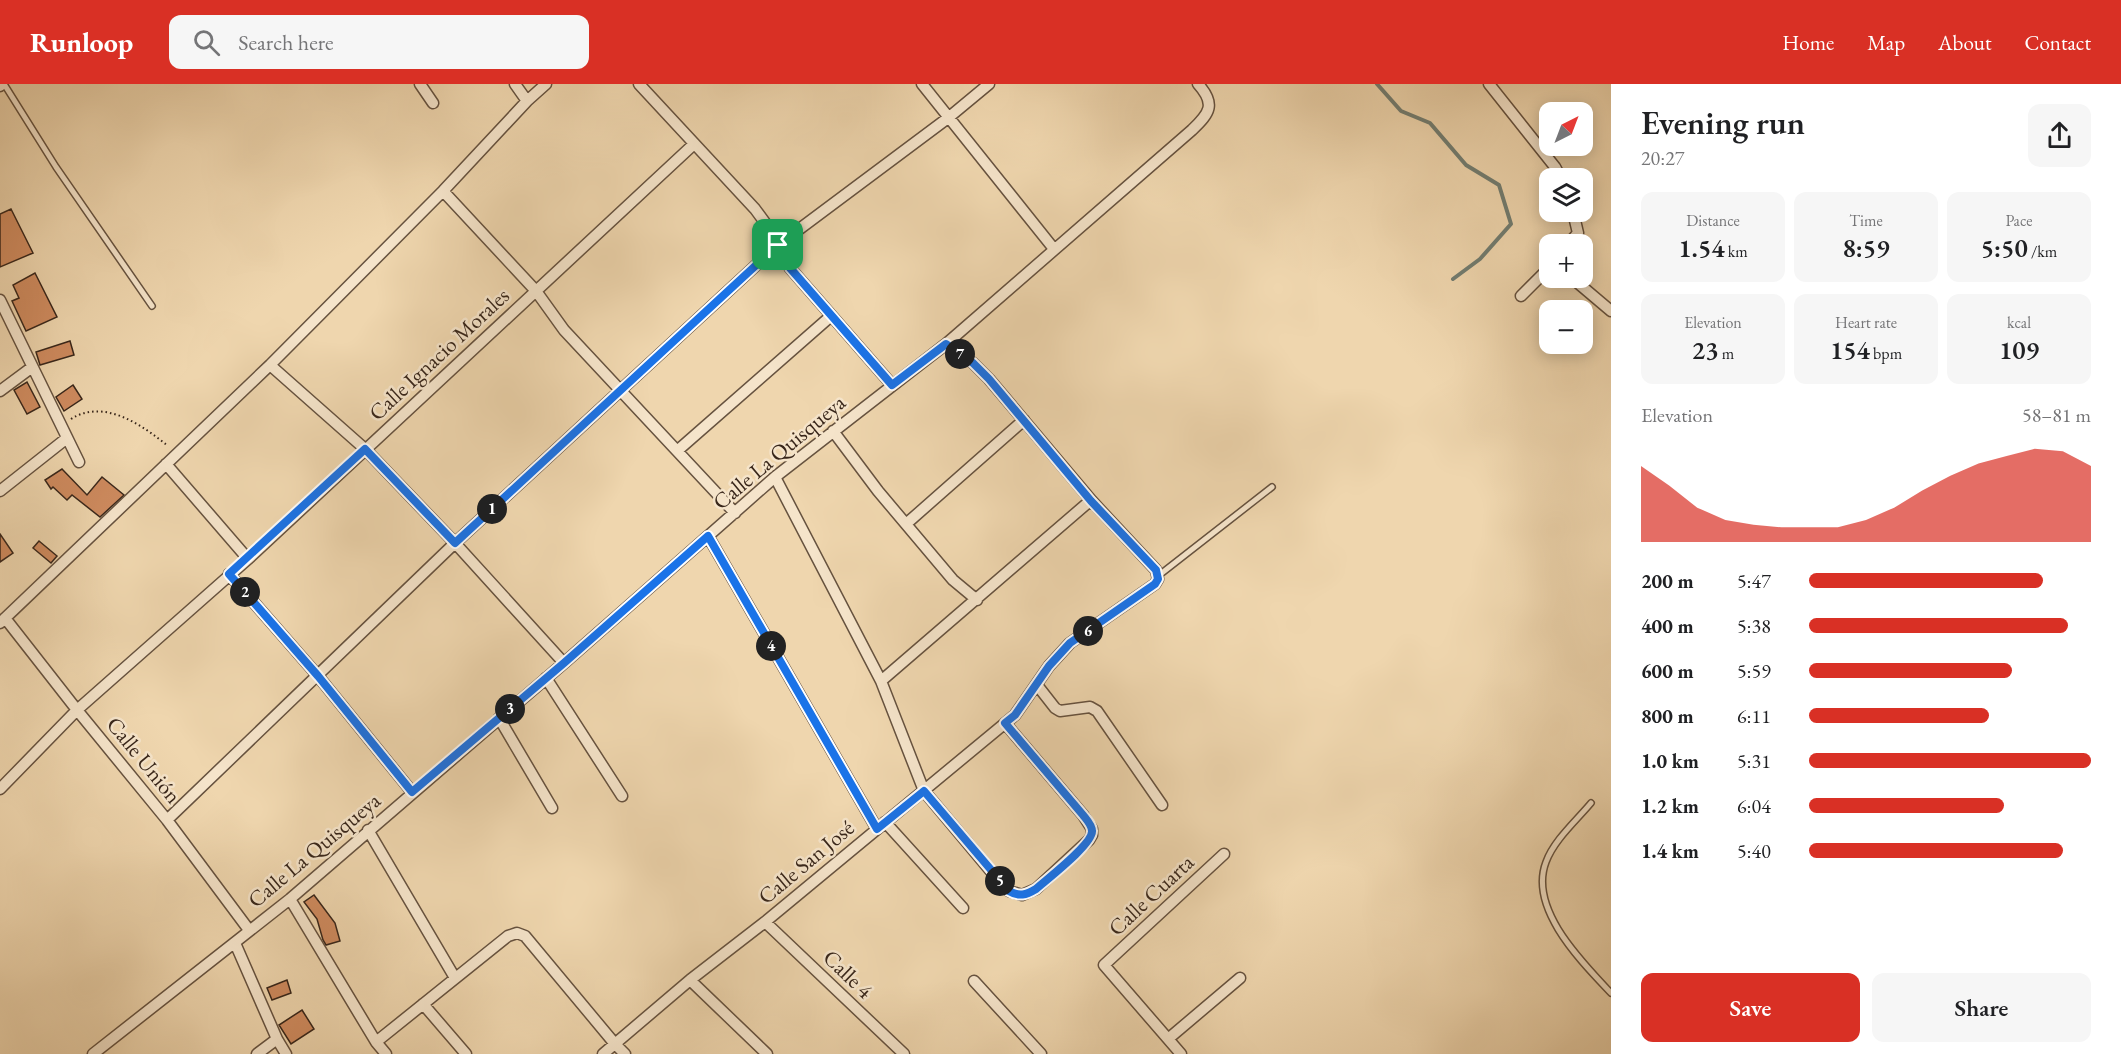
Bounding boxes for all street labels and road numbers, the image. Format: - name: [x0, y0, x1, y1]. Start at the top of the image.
- street label: Calle Ignacio Morales: [362, 281, 516, 427]
- street label: Calle La Quisqueya: [707, 388, 852, 516]
- street label: Calle Unión: [100, 711, 188, 810]
- street label: Calle La Quisqueya: [242, 786, 387, 914]
- street label: Calle San José: [752, 813, 860, 911]
- street label: Calle Cuarta: [1102, 848, 1200, 942]
- street label: Calle 4: [817, 943, 879, 1005]

